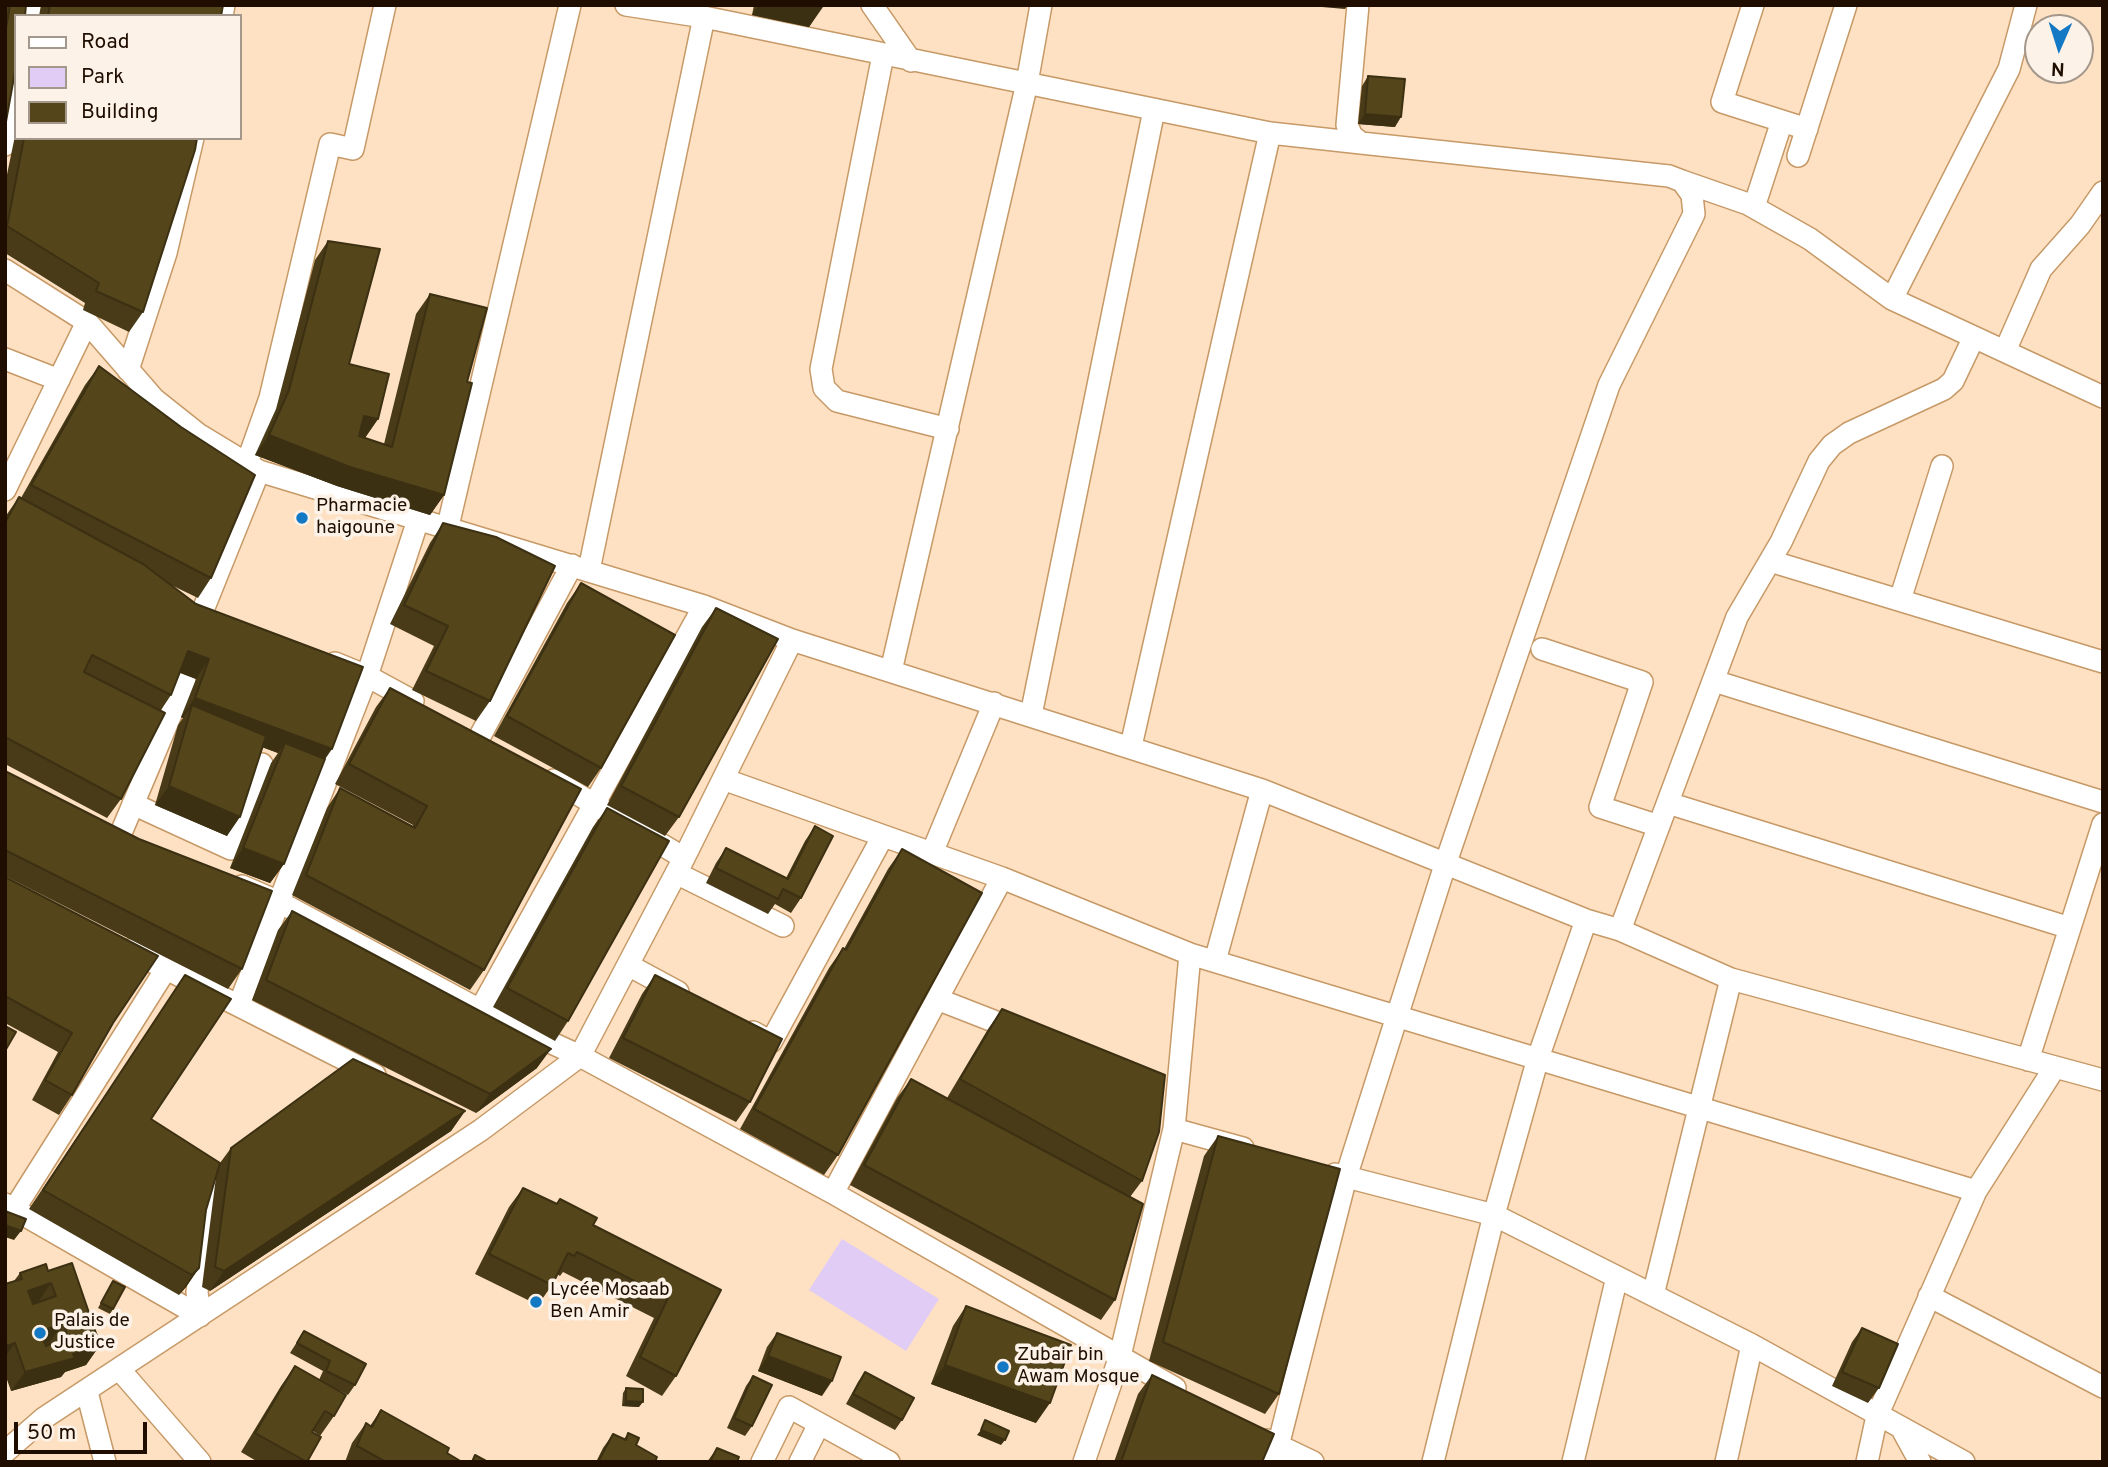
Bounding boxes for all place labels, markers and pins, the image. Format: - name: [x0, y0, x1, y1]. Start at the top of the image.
- place label: Pharmacie haigoune: [316, 496, 407, 540]
- marker: Pharmacie haigoune: [294, 510, 310, 526]
- place label: Lycée Mosaab Ben Amir: [550, 1280, 670, 1324]
- marker: Lycée Mosaab Ben Amir: [528, 1294, 544, 1310]
- place label: Palais de Justice: [54, 1311, 130, 1355]
- marker: Palais de Justice: [32, 1325, 48, 1341]
- place label: Zubair bin Awam Mosque: [1017, 1345, 1139, 1389]
- marker: Zubair bin Awam Mosque: [995, 1359, 1011, 1375]

